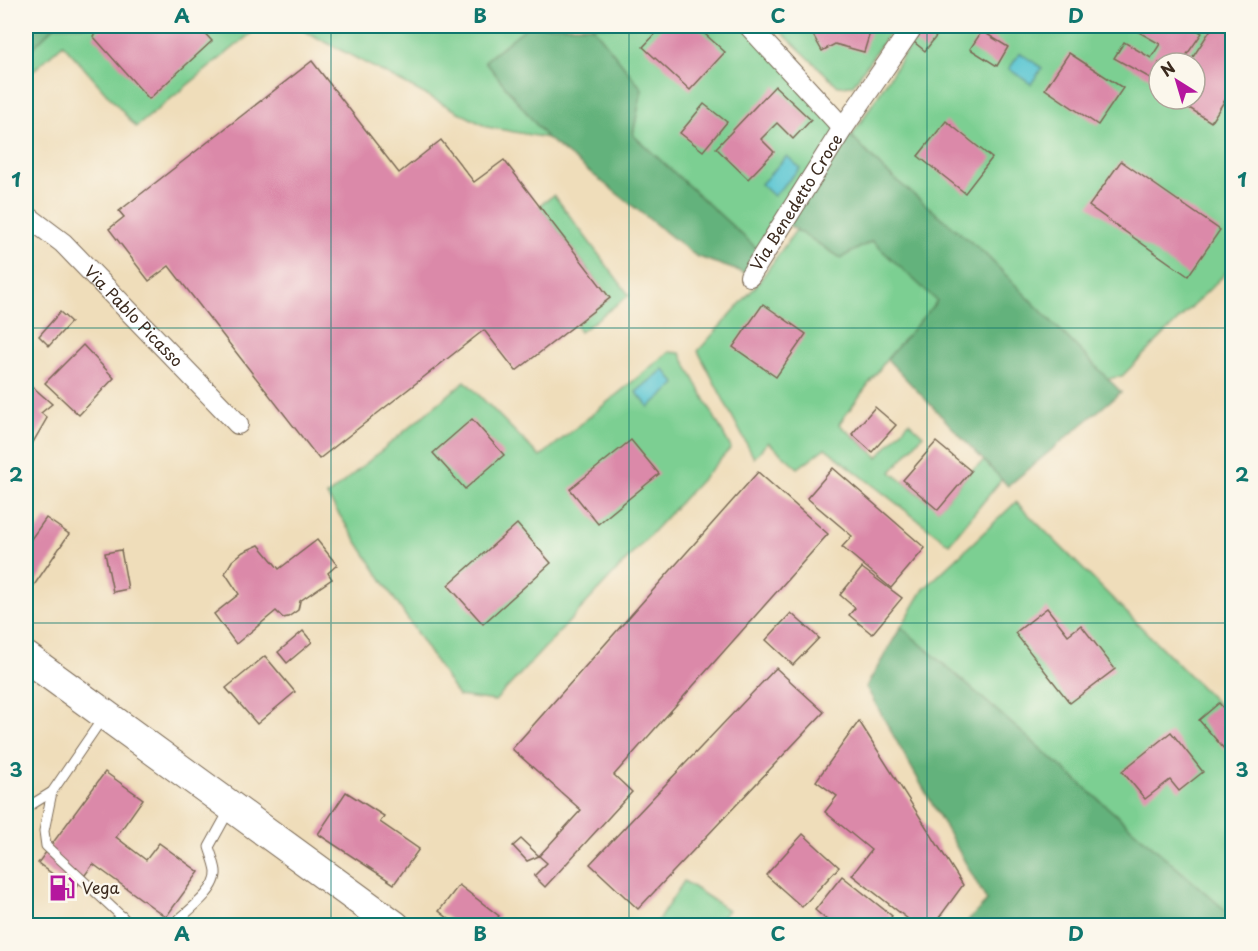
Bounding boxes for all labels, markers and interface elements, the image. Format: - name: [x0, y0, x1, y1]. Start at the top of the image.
- text: A: [174, 0, 190, 30]
- text: B: [473, 0, 487, 30]
- text: C: [770, 0, 786, 30]
- text: D: [1068, 0, 1084, 30]
- north arrow: [1147, 51, 1207, 111]
- text: N: [1155, 55, 1180, 82]
- street label: Via Benedetto Croce: [743, 129, 848, 275]
- text: 1: [11, 164, 21, 194]
- text: 1: [1237, 164, 1247, 194]
- street label: Via Pablo Picasso: [79, 259, 189, 372]
- text: 2: [9, 459, 23, 489]
- text: 2: [1235, 459, 1249, 489]
- text: 3: [9, 754, 23, 784]
- text: 3: [1235, 754, 1249, 784]
- fuel station icon: Vega: [47, 873, 77, 903]
- place label: Vega: [82, 875, 119, 899]
- text: A: [174, 918, 190, 948]
- text: B: [473, 918, 487, 948]
- text: C: [770, 918, 786, 948]
- text: D: [1068, 918, 1084, 948]

